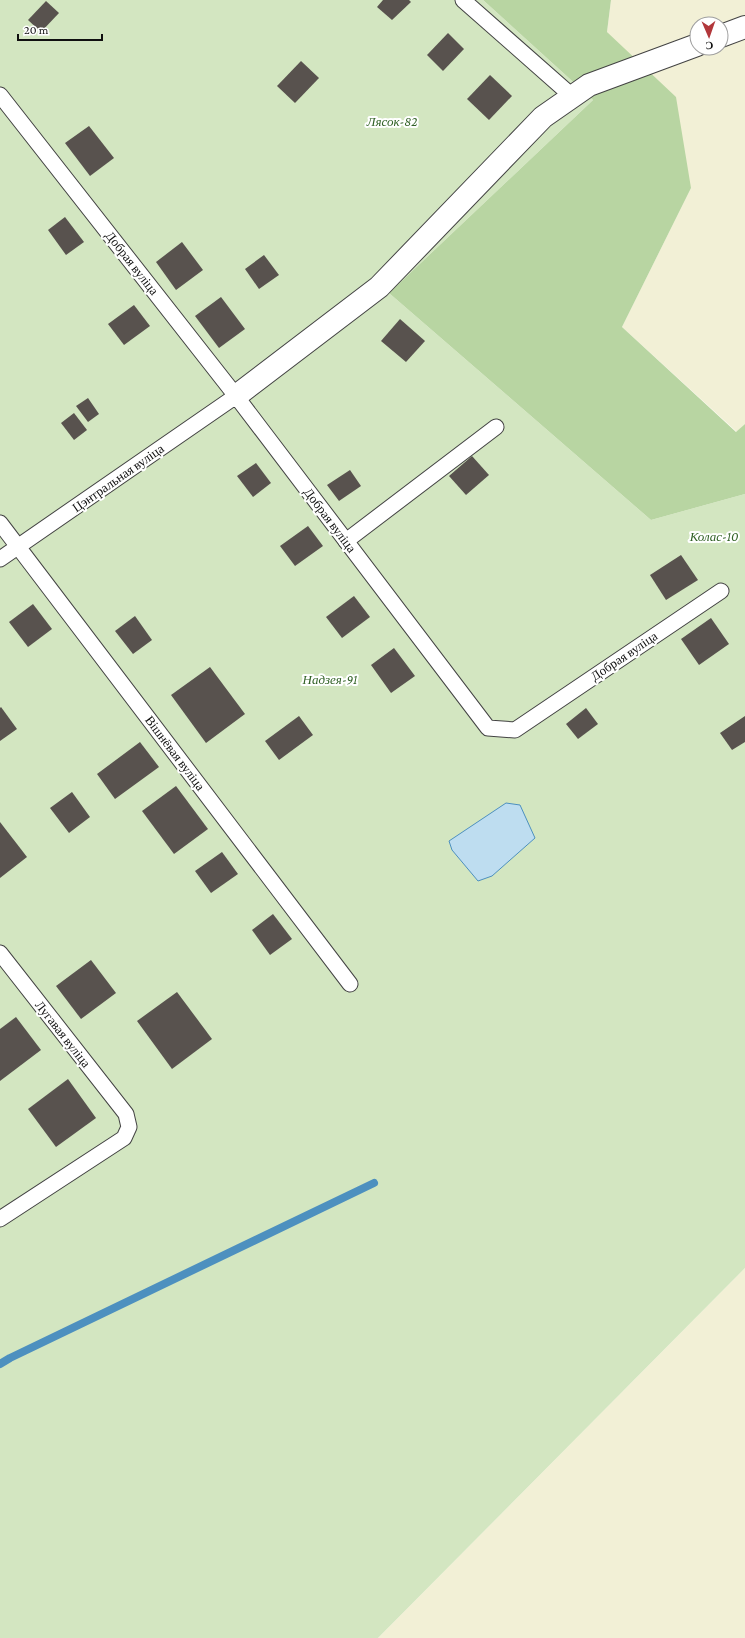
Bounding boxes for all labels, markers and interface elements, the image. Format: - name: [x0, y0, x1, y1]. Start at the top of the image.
- scale bar: [18, 16, 102, 42]
- north arrow: [689, 16, 729, 56]
- text: 20 m: [24, 23, 49, 37]
- text: С: [705, 40, 714, 52]
- park label: Лясок-82: [366, 114, 417, 129]
- street label: Добрая вуліца: [102, 228, 162, 298]
- street label: Цэнтральная вуліца: [69, 441, 167, 515]
- street label: Добрая вуліца: [301, 485, 359, 555]
- park label: Колас-10: [689, 529, 738, 544]
- street label: Добрая вуліца: [588, 628, 660, 684]
- park label: Надзея-91: [302, 672, 357, 687]
- street label: Вішнёвая вуліца: [142, 713, 208, 793]
- street label: Лугавая вуліца: [32, 998, 94, 1071]

